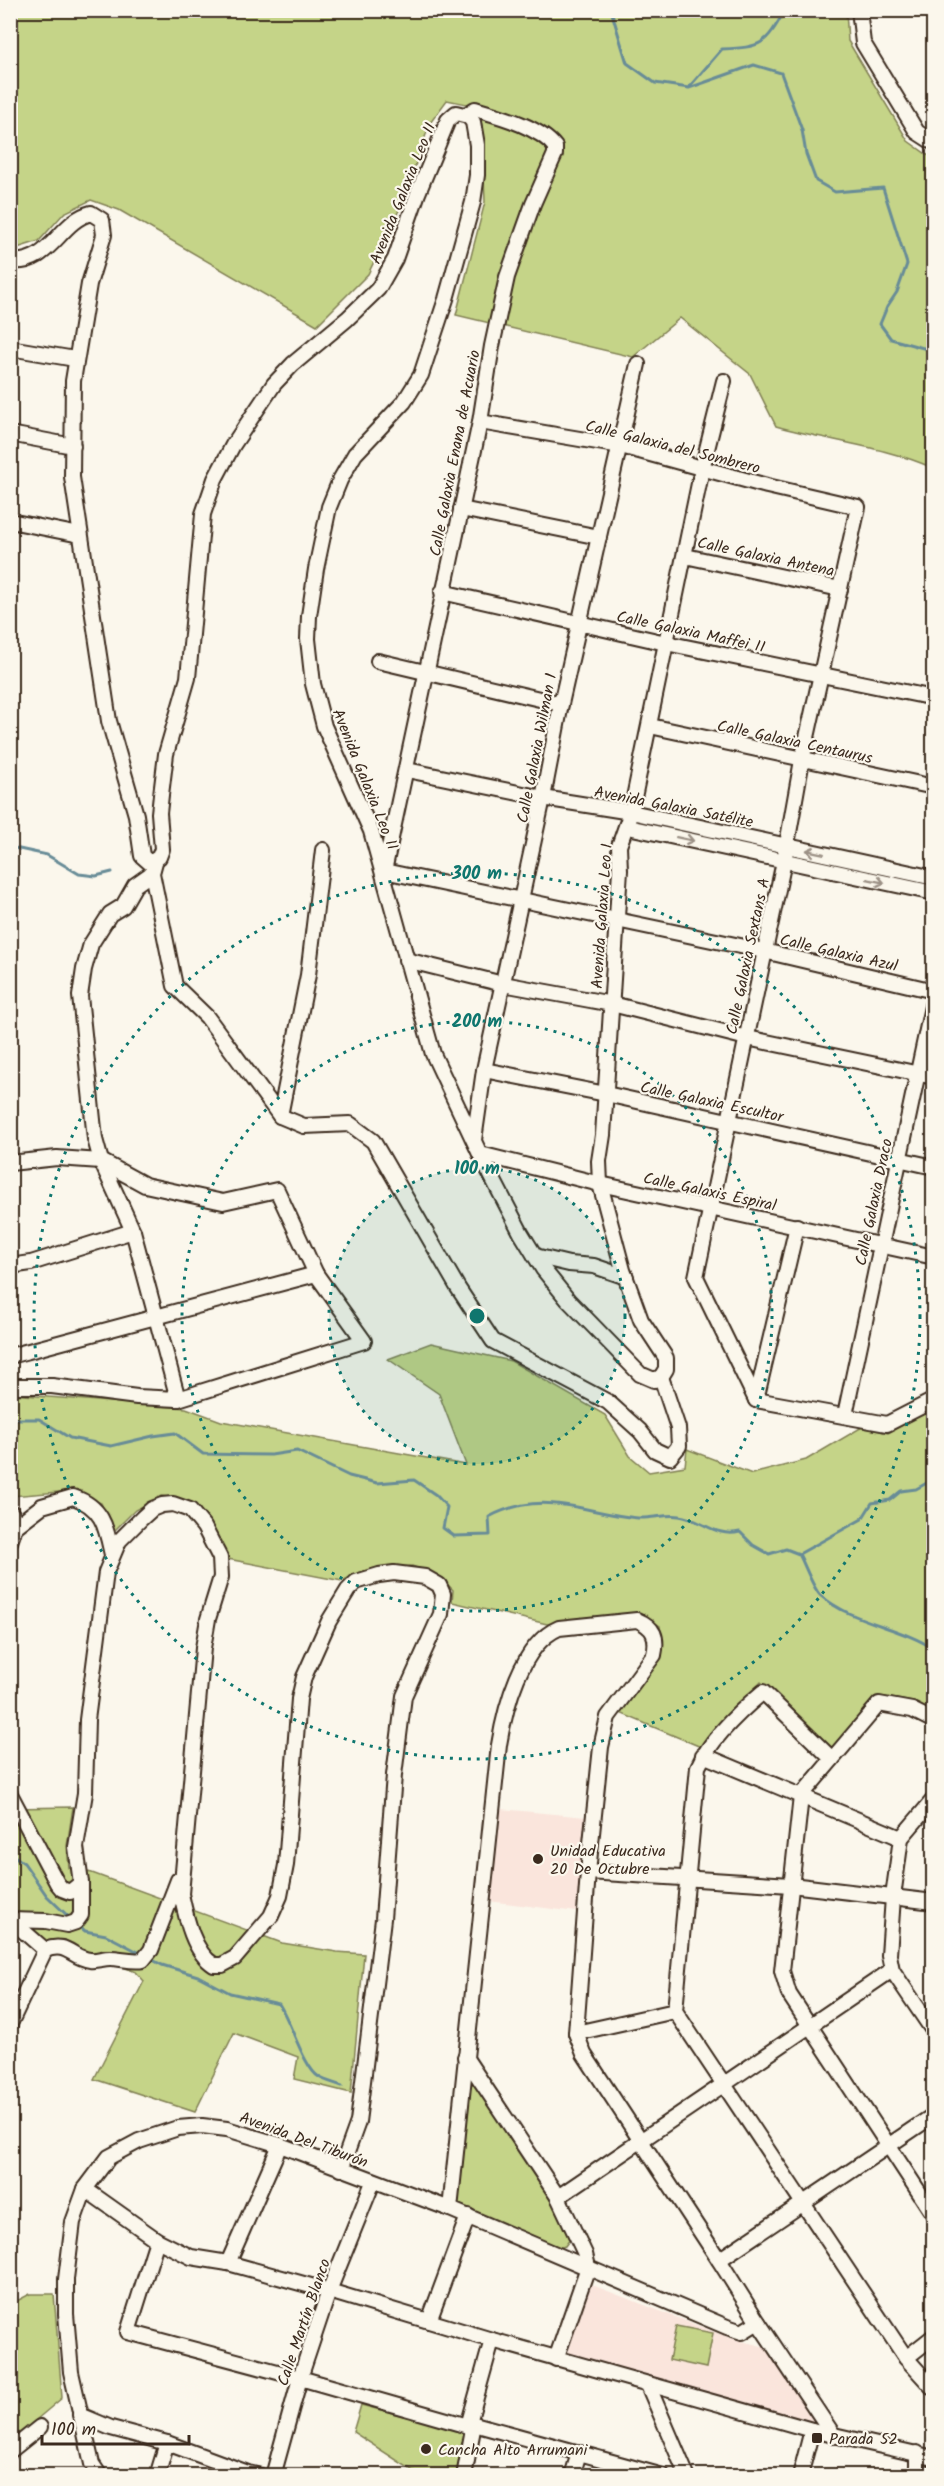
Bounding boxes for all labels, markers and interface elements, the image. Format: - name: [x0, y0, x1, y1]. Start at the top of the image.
- street label: Avenida Galaxia Leo II: [364, 119, 443, 268]
- street label: Calle Galaxia Enana de Acuario: [423, 348, 488, 559]
- street label: Calle Galaxia del Sombrero: [583, 414, 763, 481]
- street label: Calle Galaxia Antena: [695, 531, 837, 584]
- street label: Calle Galaxia Maffei II: [614, 605, 767, 660]
- street label: Calle Galaxia Wilman 1: [511, 671, 564, 825]
- street label: Avenida Galaxia Leo II: [325, 705, 404, 854]
- street label: Calle Galaxia Centaurus: [715, 714, 875, 771]
- street label: Avenida Galaxia Satélite: [592, 780, 755, 835]
- one-way arrow: [675, 834, 694, 845]
- street label: Avenida Galaxia Leo I: [585, 843, 620, 990]
- one-way arrow: [805, 846, 824, 858]
- text: 300 m: [451, 860, 502, 889]
- street label: Calle Galaxia Sextans A: [720, 875, 777, 1037]
- one-way arrow: [866, 875, 885, 887]
- street label: Calle Galaxia Azul: [777, 928, 900, 979]
- text: 200 m: [452, 1008, 503, 1037]
- street label: Calle Galaxia Escultor: [638, 1075, 787, 1130]
- street label: Calle Galaxia Draco: [849, 1136, 900, 1268]
- text: 100 m: [454, 1155, 500, 1184]
- street label: Calle Galaxis Espiral: [641, 1166, 779, 1219]
- centre of rings: [467, 1306, 487, 1326]
- place label: Unidad Educativa 20 De Octubre: [550, 1839, 666, 1882]
- marker: Unidad Educativa 20 De Octubre: [531, 1852, 545, 1866]
- street label: Avenida Del Tiburón: [236, 2106, 371, 2175]
- street label: Calle Martín Blanco: [271, 2255, 338, 2390]
- scale bar: [42, 2408, 189, 2446]
- text: 100 m: [51, 2416, 96, 2445]
- place label: Parada 52: [829, 2427, 898, 2452]
- marker: Parada 52: [810, 2431, 824, 2445]
- place label: Cancha Alto Arrumani: [438, 2438, 589, 2463]
- marker: Cancha Alto Arrumani: [419, 2442, 433, 2456]

